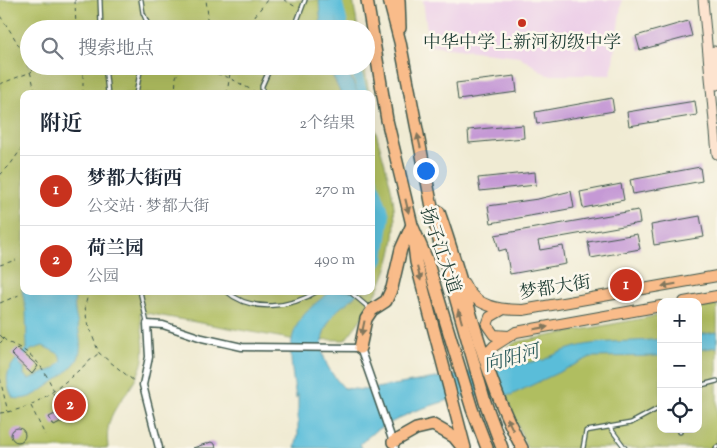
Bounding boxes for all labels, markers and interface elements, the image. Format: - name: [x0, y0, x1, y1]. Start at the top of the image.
- marker: 中华中学上新河初级中学: [516, 17, 528, 29]
- search box: [20, 20, 375, 75]
- place label: 中华中学上新河初级中学: [423, 31, 621, 57]
- icon: search: [38, 34, 66, 62]
- text: 搜索地点: [78, 36, 154, 63]
- text: 附近: [40, 110, 82, 140]
- text: 2个结果: [300, 113, 355, 136]
- one-way arrow: [415, 133, 423, 148]
- your location: [413, 158, 439, 184]
- text: 梦都大街西: [87, 166, 182, 193]
- text: 1: [53, 179, 59, 202]
- text: 270 m: [315, 179, 355, 202]
- text: 公交站 · 梦都大街: [87, 196, 210, 219]
- one-way arrow: [403, 199, 411, 214]
- street label: 扬子江大道: [412, 204, 466, 297]
- text: 荷兰园: [87, 236, 144, 263]
- text: 2: [52, 249, 60, 272]
- text: 490 m: [314, 249, 355, 272]
- text: 公园: [87, 266, 119, 289]
- one-way arrow: [415, 266, 423, 281]
- pin: 1: [610, 266, 642, 304]
- street label: 梦都大街: [518, 271, 593, 307]
- one-way arrow: [661, 281, 677, 289]
- map controls: [657, 298, 702, 433]
- button: +: [657, 298, 702, 343]
- one-way arrow: [456, 308, 464, 323]
- one-way arrow: [359, 321, 367, 336]
- one-way arrow: [533, 324, 549, 332]
- water label: 向阳河: [481, 338, 546, 380]
- button: −: [657, 343, 702, 388]
- pin: 2: [54, 386, 86, 424]
- button: locate: [657, 388, 702, 433]
- one-way arrow: [506, 417, 514, 431]

